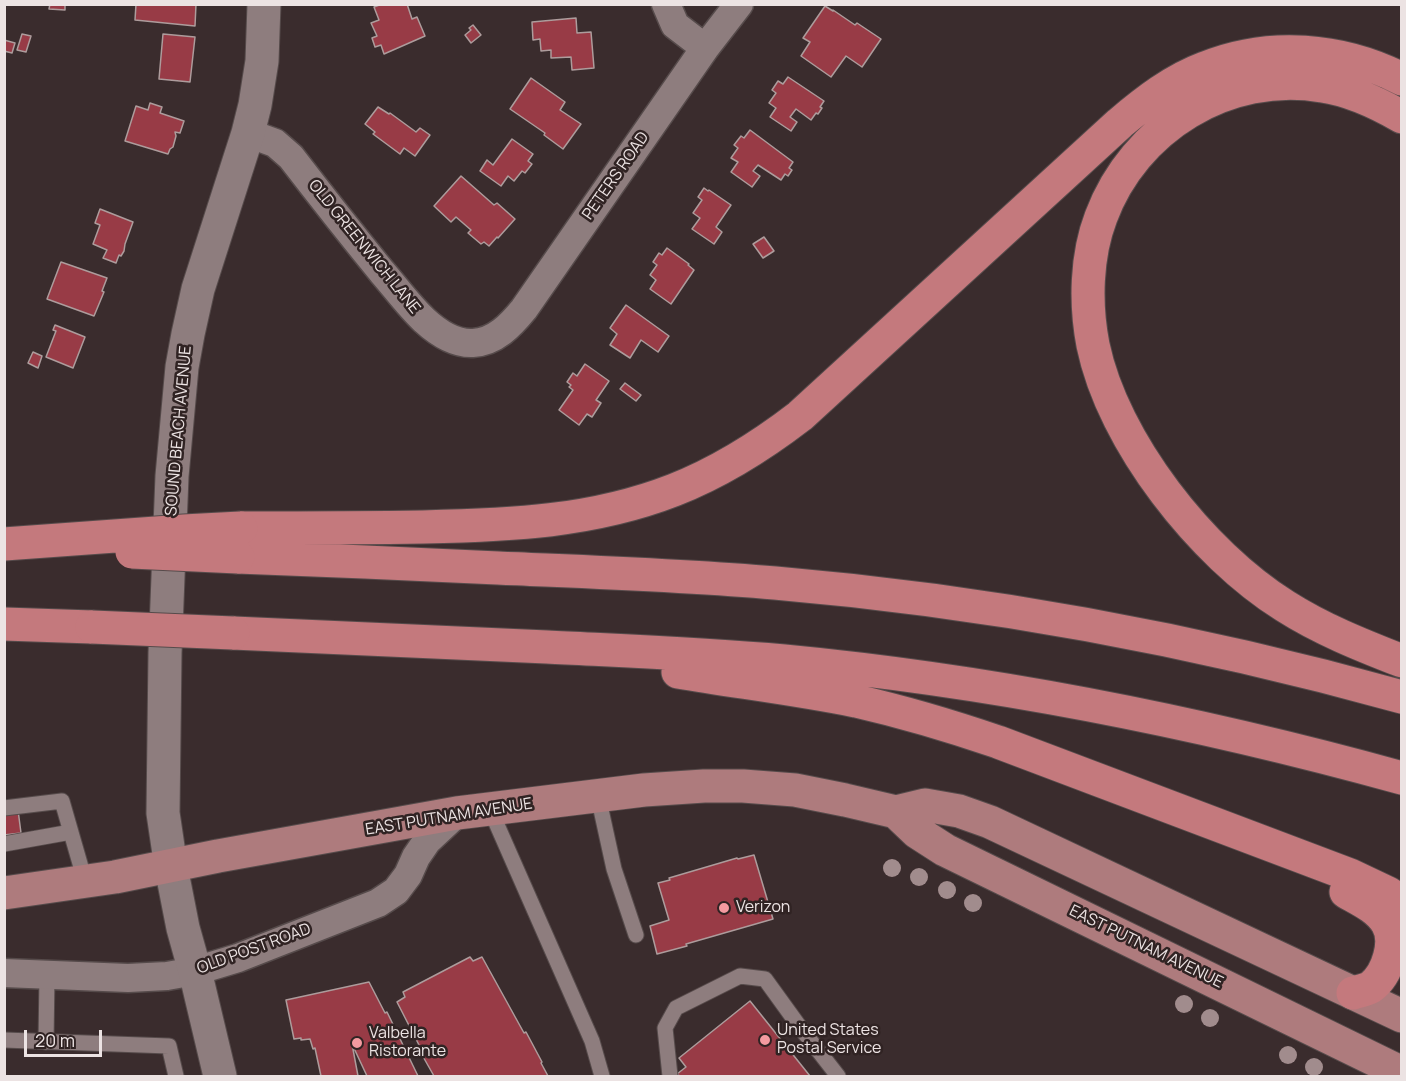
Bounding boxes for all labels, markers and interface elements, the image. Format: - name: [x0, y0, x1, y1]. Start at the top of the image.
- street label: PETERS ROAD: [579, 128, 653, 224]
- street label: OLD GREENWICH LANE: [304, 176, 424, 318]
- street label: SOUND BEACH AVENUE: [162, 345, 196, 517]
- street label: EAST PUTNAM AVENUE: [364, 794, 534, 840]
- place label: Verizon: [736, 898, 790, 918]
- marker: Verizon: [717, 901, 731, 915]
- street label: EAST PUTNAM AVENUE: [1066, 901, 1226, 993]
- street label: OLD POST ROAD: [194, 919, 314, 979]
- scale bar: [27, 1018, 105, 1056]
- place label: United States Postal Service: [777, 1021, 881, 1059]
- place label: Valbella Ristorante: [369, 1024, 446, 1062]
- text: 20 m: [35, 1028, 75, 1052]
- marker: United States Postal Service: [758, 1033, 772, 1047]
- marker: Valbella Ristorante: [350, 1036, 364, 1050]

